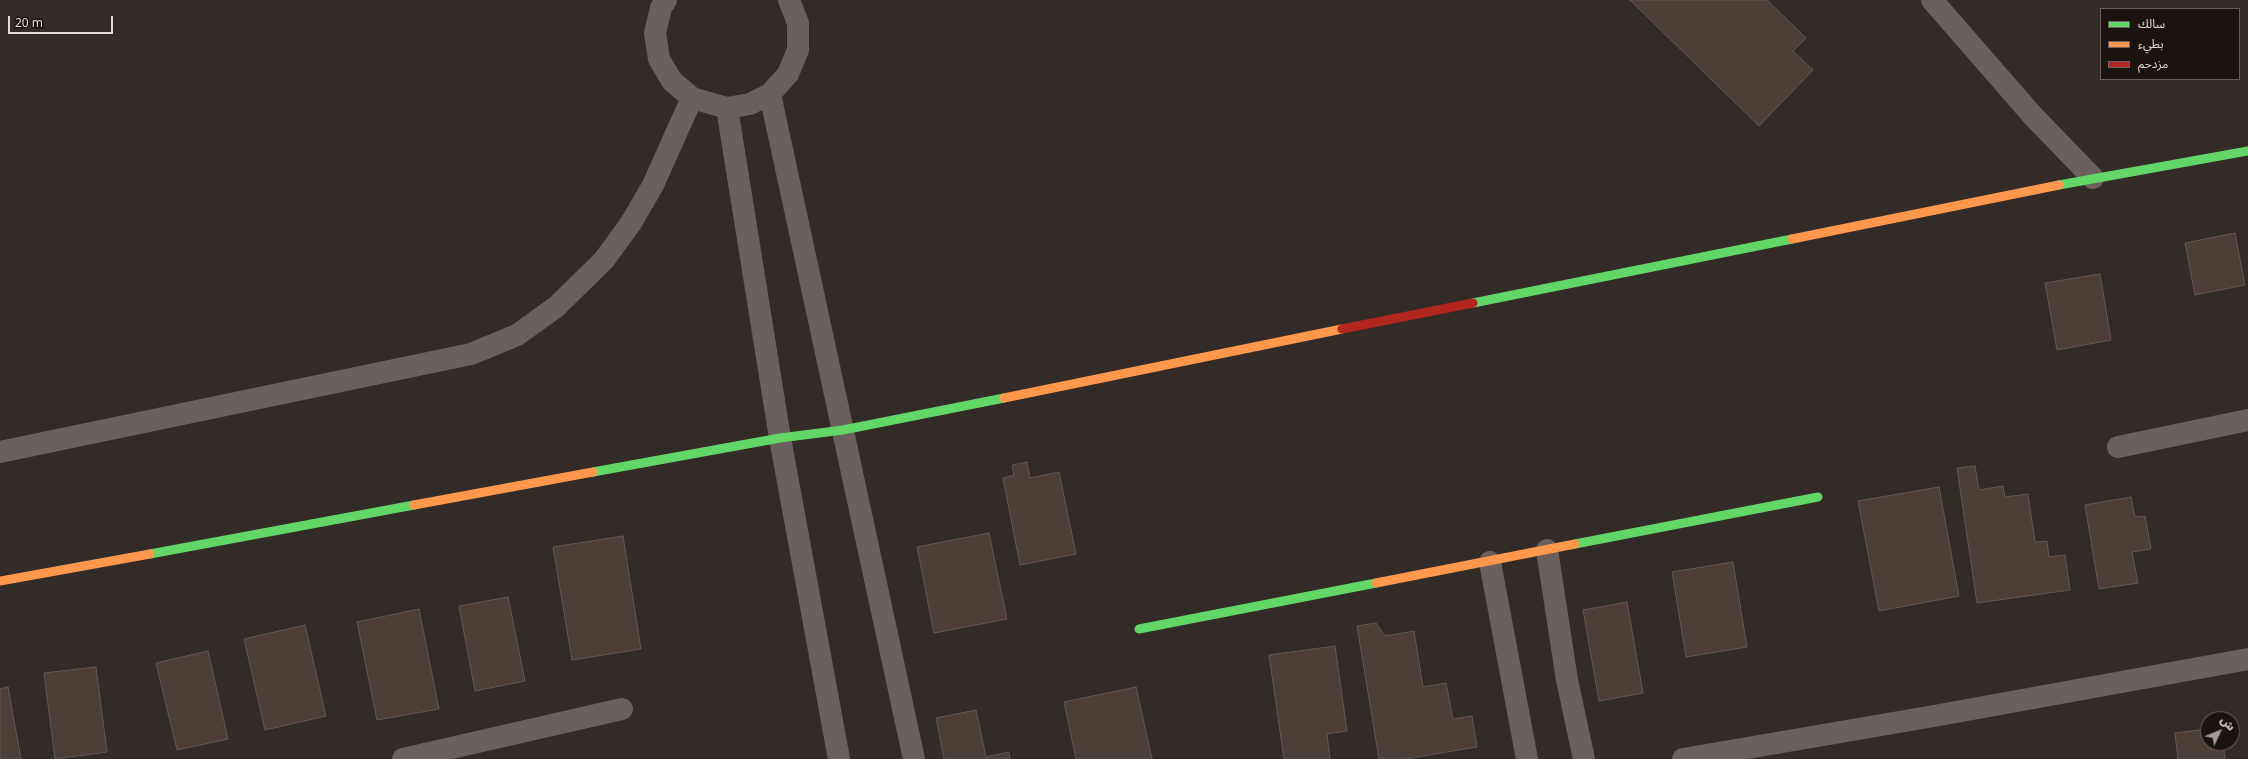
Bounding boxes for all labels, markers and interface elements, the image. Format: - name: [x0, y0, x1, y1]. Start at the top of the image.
- scale bar: [10, 8, 115, 34]
- legend: [2100, 8, 2240, 80]
- text: 20 m: [15, 14, 43, 31]
- text: سالك: [2138, 15, 2165, 32]
- text: بطيء: [2138, 35, 2164, 52]
- text: مزدحم: [2138, 55, 2168, 72]
- north arrow: [2200, 711, 2240, 751]
- text: ش: [2218, 712, 2239, 734]

